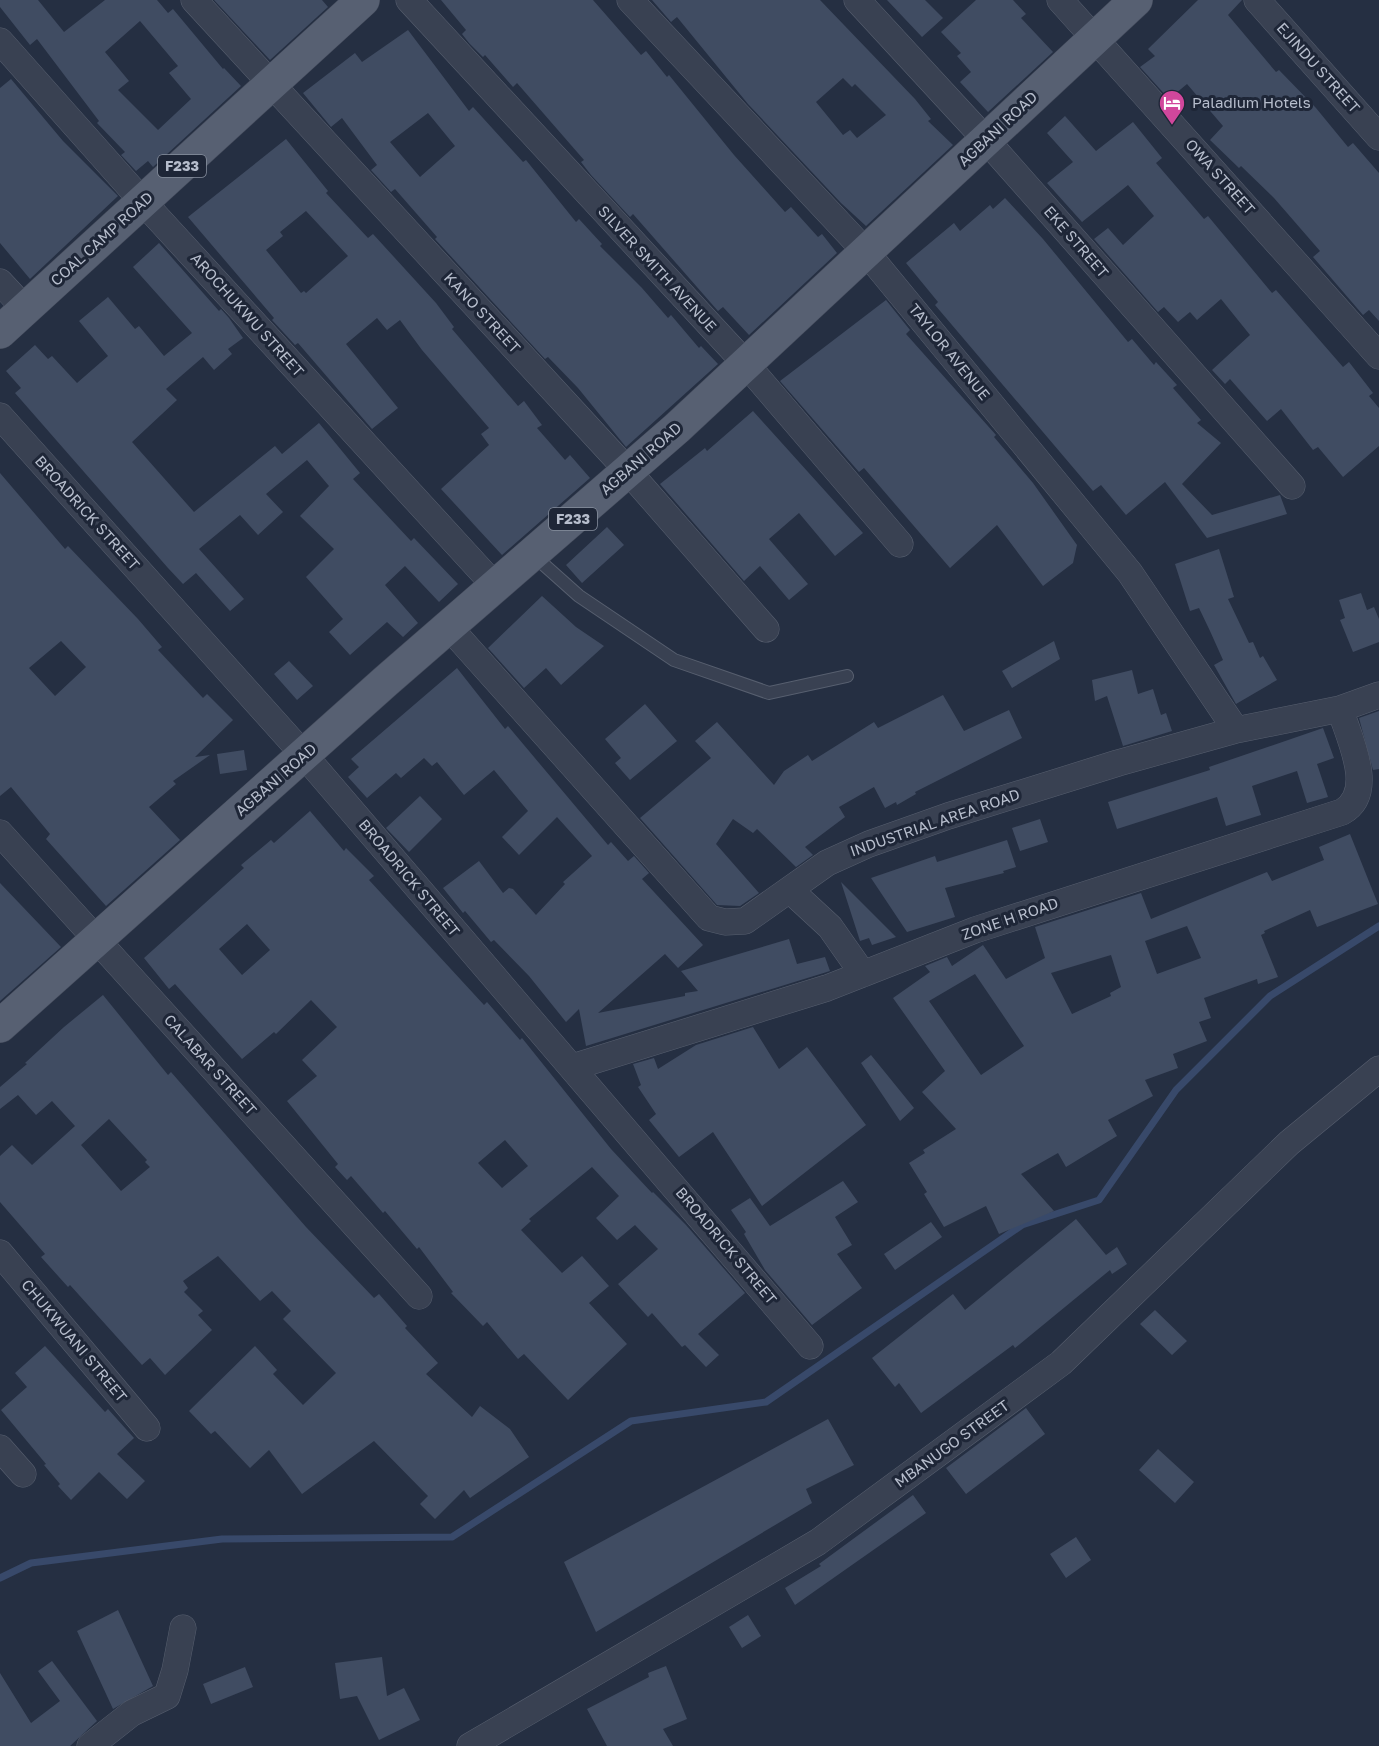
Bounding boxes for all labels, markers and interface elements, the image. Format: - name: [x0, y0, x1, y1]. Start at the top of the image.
- street label: EJINDU STREET: [1273, 18, 1364, 116]
- street label: AGBANI ROAD: [954, 87, 1041, 169]
- hotel icon: Paladium Hotels: [1157, 88, 1187, 126]
- place label: Paladium Hotels: [1192, 93, 1311, 111]
- street label: OWA STREET: [1182, 135, 1259, 218]
- road number: F233: [158, 155, 206, 177]
- street label: COAL CAMP ROAD: [47, 188, 156, 289]
- street label: SILVER SMITH AVENUE: [595, 202, 721, 335]
- street label: EKE STREET: [1041, 202, 1113, 281]
- street label: AROCHUKWU STREET: [187, 249, 308, 380]
- street label: KANO STREET: [441, 268, 525, 356]
- street label: TAYLOR AVENUE: [905, 300, 994, 403]
- street label: AGBANI ROAD: [596, 418, 685, 498]
- street label: BROADRICK STREET: [32, 451, 144, 573]
- road number: F233: [549, 508, 597, 530]
- street label: AGBANI ROAD: [231, 739, 320, 819]
- street label: INDUSTRIAL AREA ROAD: [847, 785, 1022, 860]
- street label: BROADRICK STREET: [355, 815, 464, 940]
- street label: ZONE H ROAD: [959, 893, 1060, 943]
- street label: CALABAR STREET: [161, 1010, 261, 1118]
- street label: BROADRICK STREET: [672, 1183, 781, 1308]
- street label: CHUKWUANI STREET: [18, 1275, 131, 1405]
- street label: MBANUGO STREET: [891, 1396, 1012, 1491]

